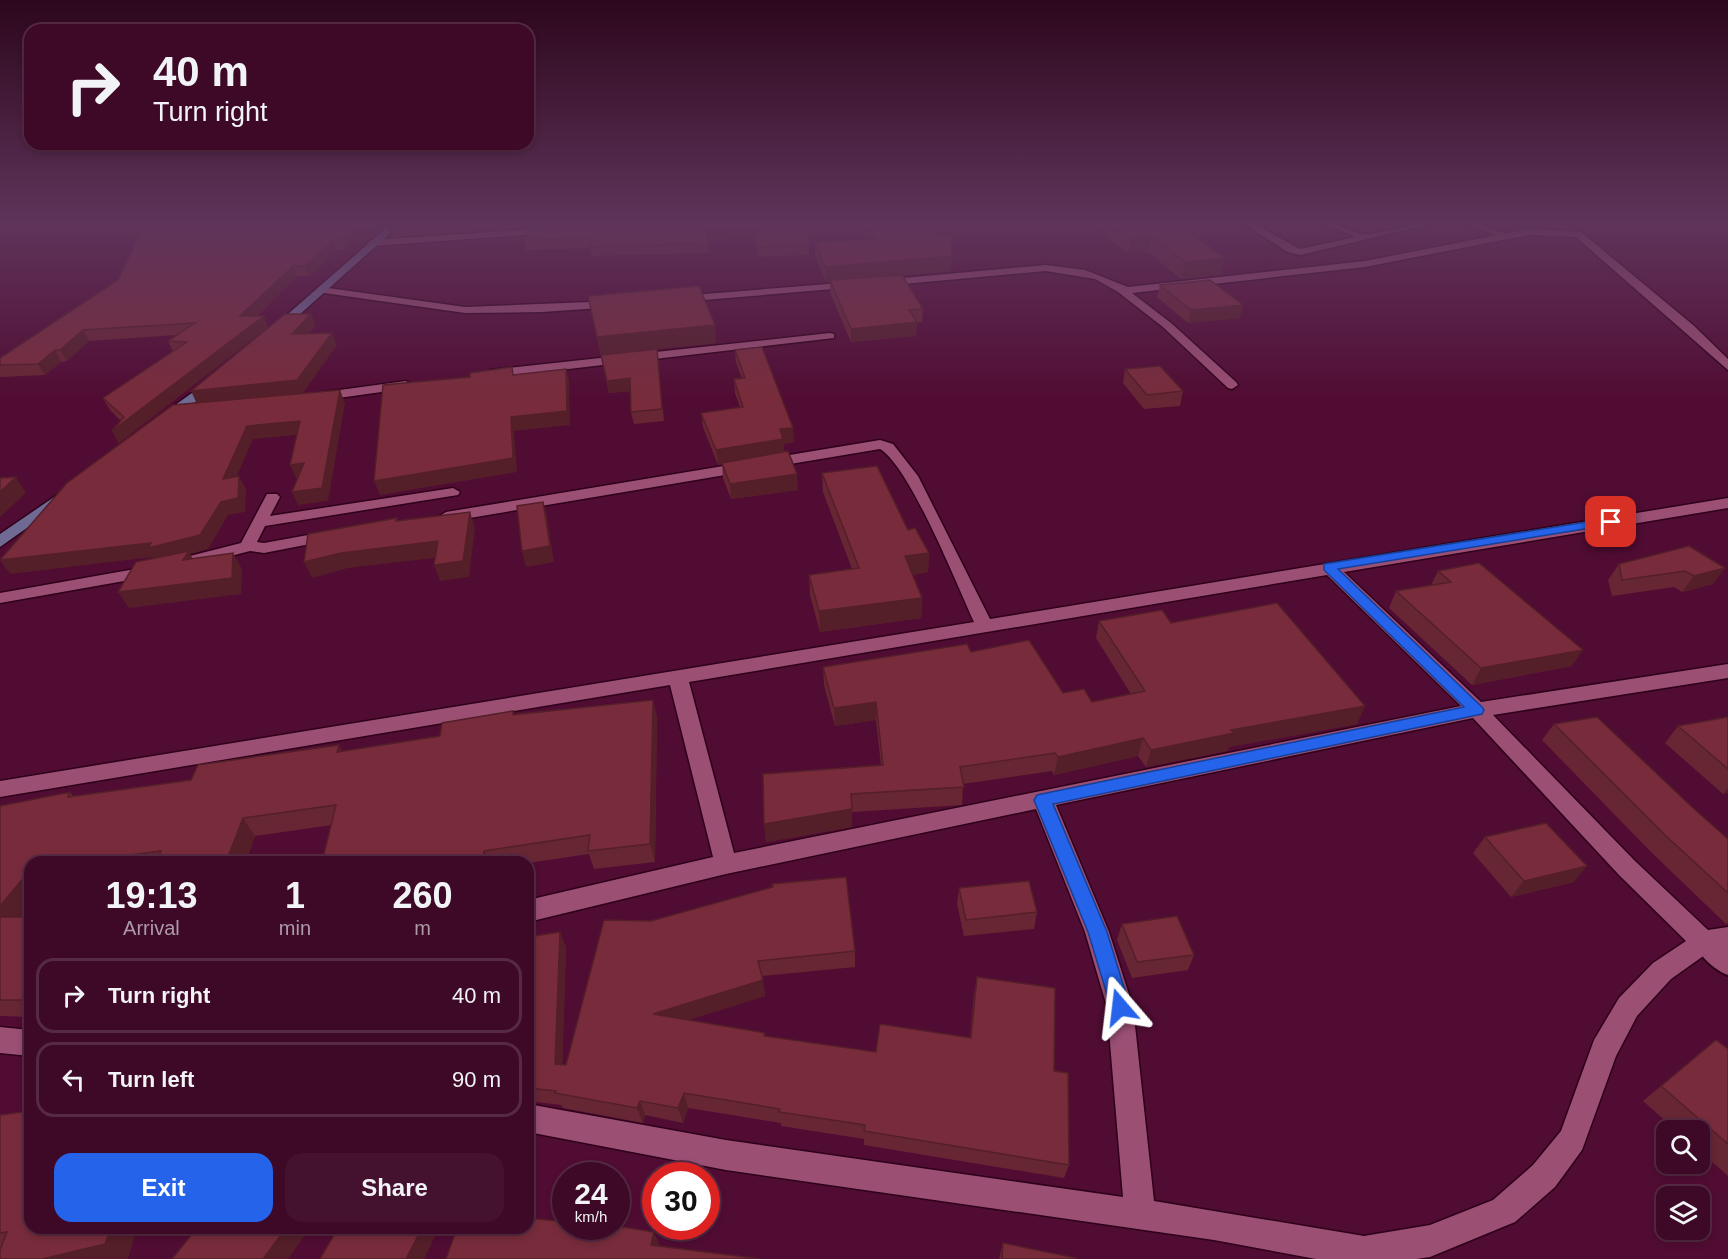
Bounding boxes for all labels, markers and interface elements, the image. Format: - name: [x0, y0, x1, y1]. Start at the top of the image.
- icon: right: [54, 48, 132, 126]
- text: 40 m: [153, 48, 249, 95]
- text: Turn right: [153, 97, 268, 127]
- pin: [1585, 496, 1636, 547]
- icon: arrive: [1594, 505, 1627, 538]
- text: 19:13: [105, 875, 197, 916]
- text: 1: [285, 875, 305, 916]
- text: 260: [392, 875, 453, 916]
- text: Arrival: [123, 917, 180, 939]
- text: min: [279, 917, 311, 939]
- text: m: [414, 917, 431, 939]
- position arrow: [1088, 975, 1152, 1039]
- icon: right: [57, 979, 90, 1012]
- text: Turn right: [108, 983, 210, 1008]
- text: 40 m: [452, 983, 501, 1008]
- icon: left: [57, 1063, 90, 1096]
- text: Turn left: [108, 1067, 194, 1092]
- text: 90 m: [452, 1067, 501, 1092]
- map controls: [1656, 1120, 1710, 1240]
- button: search: [1656, 1120, 1710, 1174]
- button: Exit: [54, 1153, 273, 1222]
- button: Share: [285, 1153, 504, 1222]
- speed limit sign: 30: [642, 1162, 720, 1240]
- text: 24: [574, 1177, 608, 1210]
- button: layers: [1656, 1186, 1710, 1240]
- text: km/h: [575, 1208, 607, 1225]

